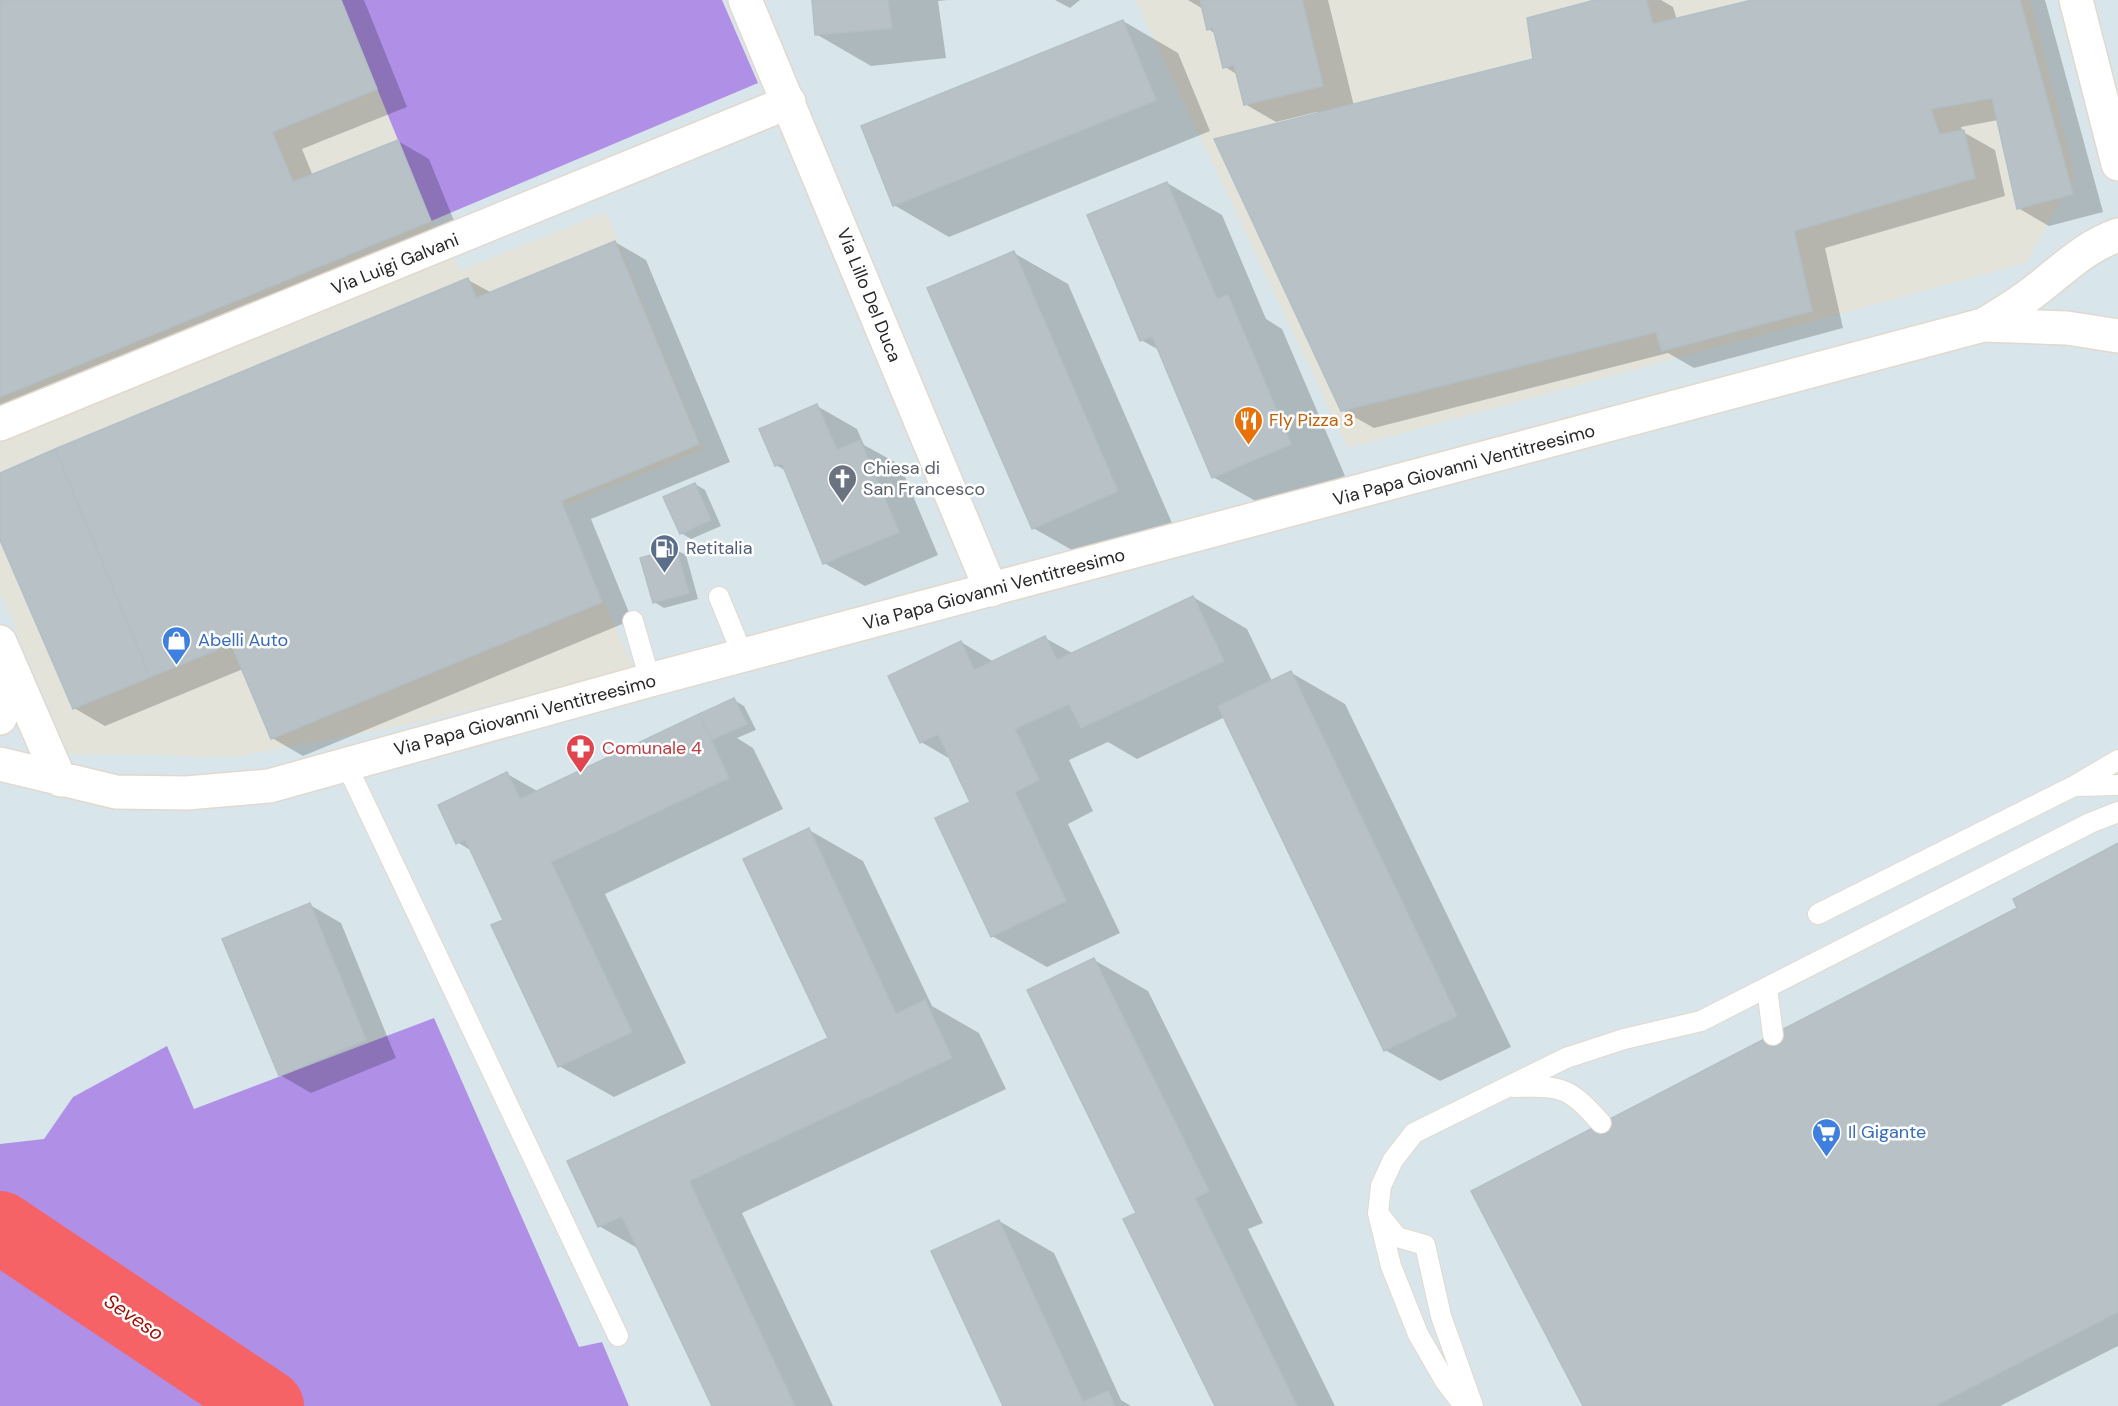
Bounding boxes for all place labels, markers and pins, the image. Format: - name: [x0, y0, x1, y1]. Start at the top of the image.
- restaurant icon: Fly Pizza 3: [1232, 404, 1264, 446]
- place label: Fly Pizza 3: [1269, 408, 1354, 432]
- place label: Chiesa di San Francesco: [863, 456, 985, 501]
- church icon: Chiesa di San Francesco: [826, 462, 858, 504]
- fuel station icon: Retitalia: [649, 532, 681, 574]
- place label: Retitalia: [686, 536, 752, 560]
- shop icon: Abelli Auto: [161, 624, 193, 666]
- place label: Abelli Auto: [198, 628, 288, 652]
- pharmacy icon: Comunale 4: [565, 732, 597, 774]
- place label: Comunale 4: [602, 736, 702, 760]
- supermarket icon: Il Gigante: [1811, 1116, 1843, 1158]
- place label: Il Gigante: [1848, 1120, 1926, 1144]

